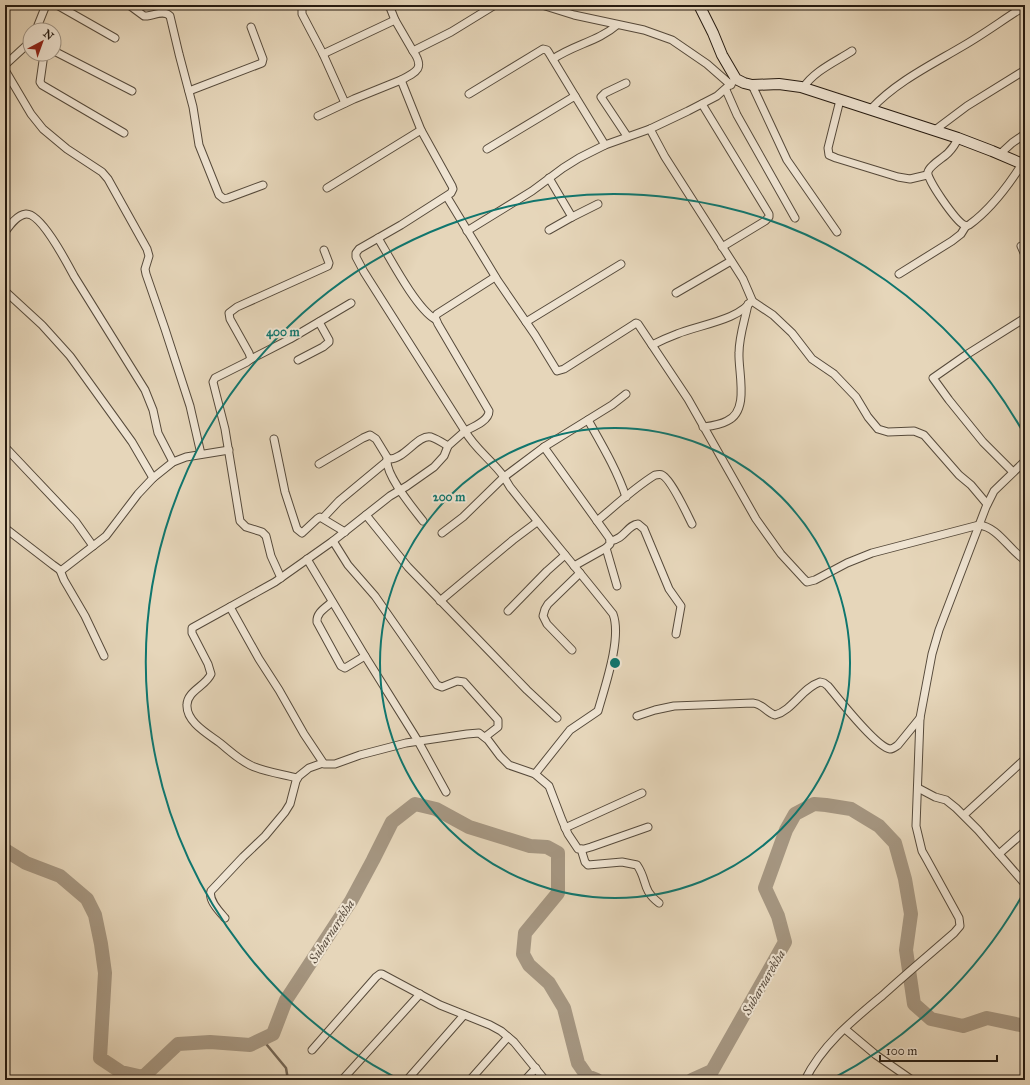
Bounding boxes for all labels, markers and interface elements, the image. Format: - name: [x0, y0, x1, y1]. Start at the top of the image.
- north arrow: [22, 22, 62, 62]
- text: N: [40, 27, 57, 43]
- text: 400 m: [266, 325, 301, 340]
- text: 200 m: [433, 490, 466, 504]
- centre of rings: [608, 656, 622, 670]
- water label: Subarnarekha: [305, 897, 358, 967]
- water label: Subarnarekha: [738, 947, 789, 1019]
- scale bar: [880, 1037, 997, 1063]
- text: 100 m: [886, 1044, 917, 1058]

